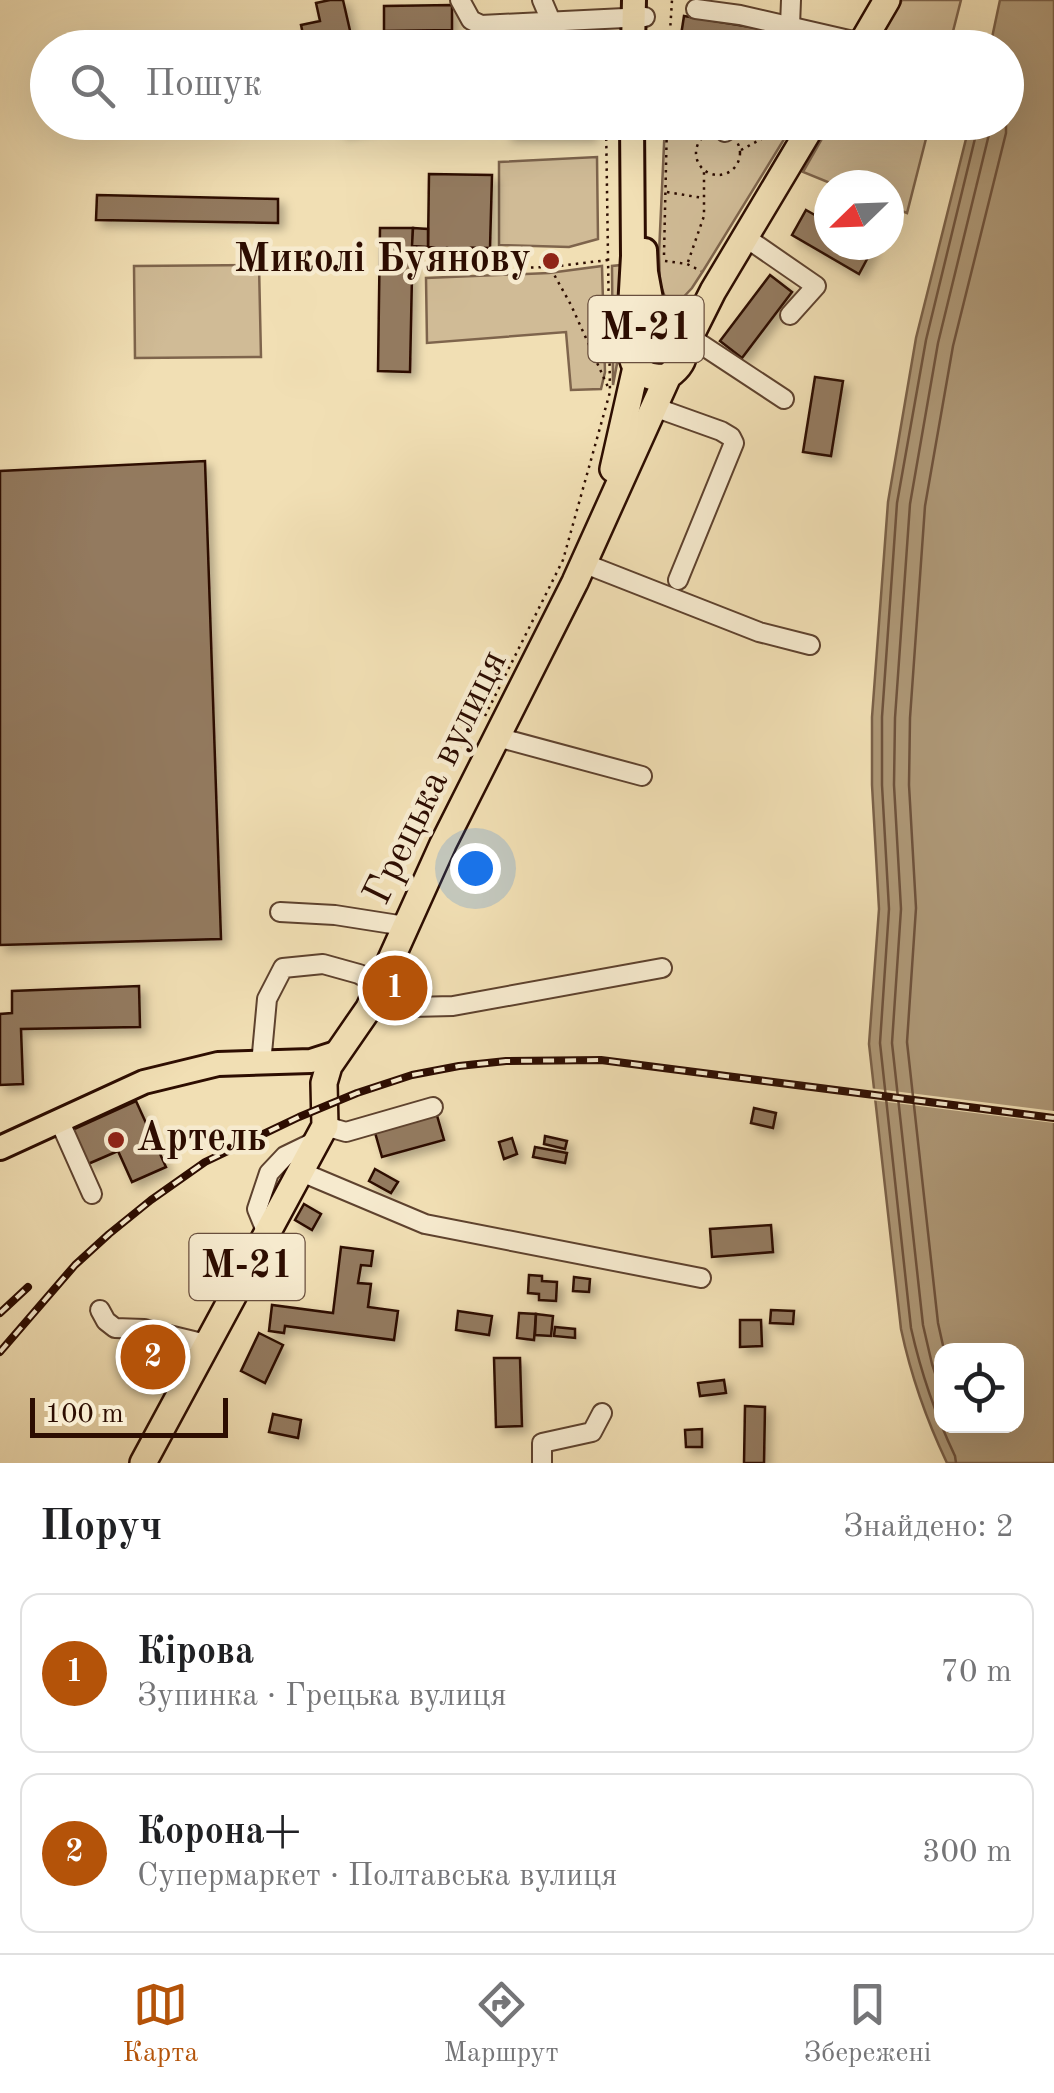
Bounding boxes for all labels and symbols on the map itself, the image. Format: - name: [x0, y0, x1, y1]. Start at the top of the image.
- north arrow: [814, 170, 904, 260]
- place label: Миколі Буянову: [234, 241, 531, 281]
- marker: Миколі Буянову: [540, 250, 562, 272]
- road number: М-21: [588, 296, 704, 362]
- street label: Грецька вулиця: [358, 645, 516, 911]
- your location: [450, 843, 501, 894]
- pin: 1: [362, 950, 428, 1026]
- place label: Артель: [136, 1120, 266, 1160]
- marker: Артель: [105, 1129, 127, 1151]
- road number: М-21: [190, 1234, 304, 1300]
- pin: 2: [120, 1320, 186, 1394]
- scale bar: [30, 1393, 228, 1438]

